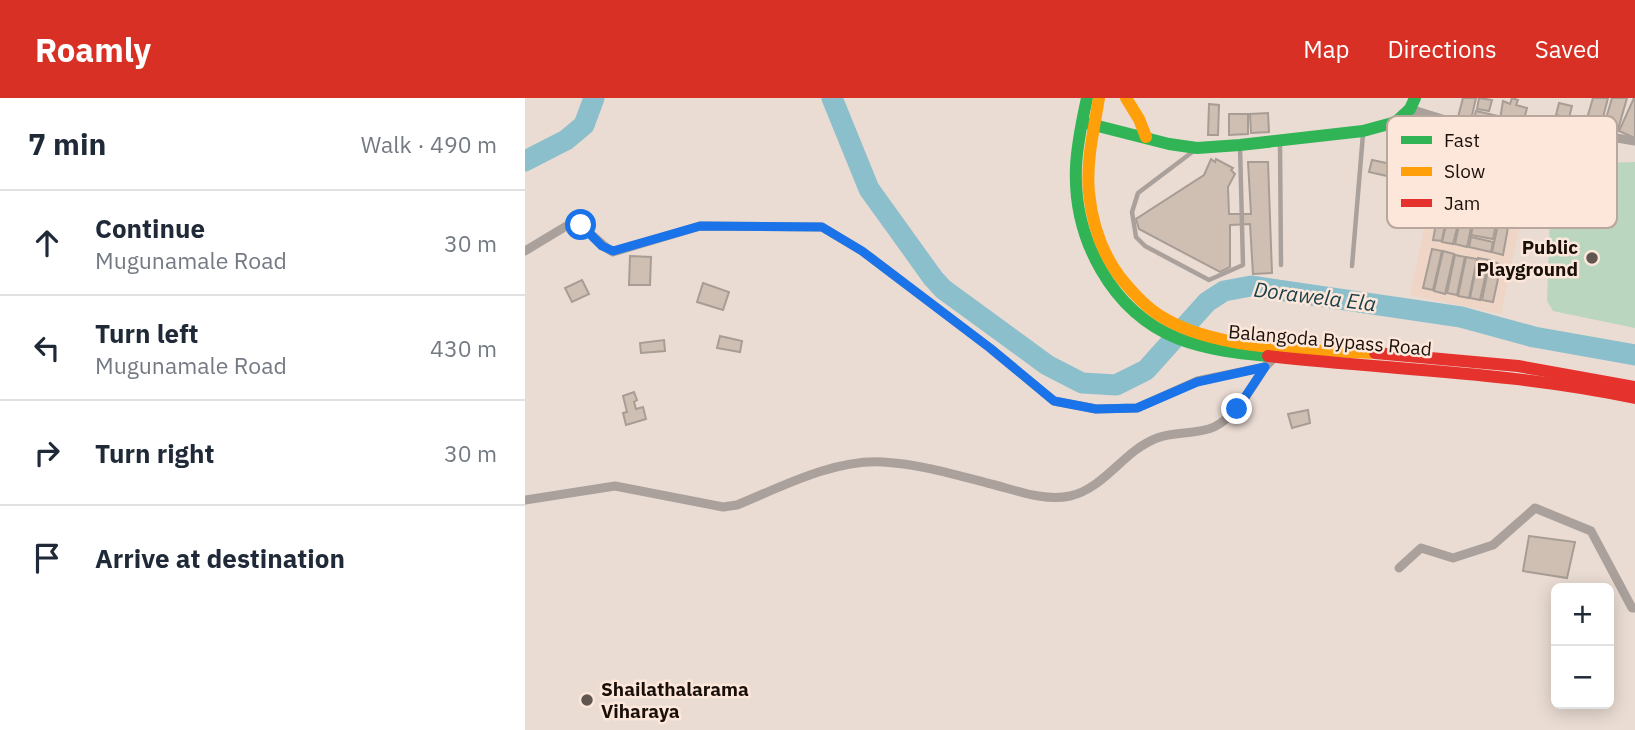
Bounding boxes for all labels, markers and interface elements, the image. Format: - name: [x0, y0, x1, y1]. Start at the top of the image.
- text: Roamly: [35, 28, 151, 71]
- text: Map: [1303, 33, 1349, 65]
- text: Directions: [1387, 33, 1497, 65]
- text: Saved: [1535, 33, 1600, 65]
- legend: [1387, 116, 1617, 228]
- text: 7 min: [28, 124, 106, 163]
- text: Fast: [1444, 128, 1480, 152]
- text: Walk · 490 m: [361, 129, 497, 159]
- text: Slow: [1444, 159, 1485, 183]
- text: Jam: [1444, 191, 1480, 215]
- route start: [565, 209, 596, 240]
- text: Continue: [95, 211, 205, 245]
- icon: ahead: [28, 224, 66, 262]
- text: 30 m: [444, 228, 497, 258]
- place label: Public Playground: [1476, 235, 1578, 281]
- text: Mugunamale Road: [95, 245, 287, 275]
- marker: Public Playground: [1584, 250, 1600, 266]
- water label: Dorawela Ela: [1252, 275, 1378, 317]
- text: Turn left: [95, 316, 198, 350]
- street label: Balangoda Bypass Road: [1227, 319, 1433, 361]
- icon: left: [28, 329, 66, 367]
- text: 430 m: [430, 333, 497, 363]
- text: Mugunamale Road: [95, 350, 287, 380]
- route end: [1221, 393, 1252, 424]
- icon: right: [28, 434, 66, 472]
- text: Turn right: [95, 436, 214, 470]
- text: 30 m: [444, 438, 497, 468]
- icon: arrive: [28, 539, 66, 577]
- text: Arrive at destination: [95, 541, 345, 575]
- map controls: [1551, 583, 1614, 709]
- button: +: [1551, 583, 1614, 646]
- button: −: [1551, 646, 1614, 709]
- place label: Shailathalarama Viharaya: [601, 677, 749, 723]
- marker: Shailathalarama Viharaya: [579, 692, 595, 708]

